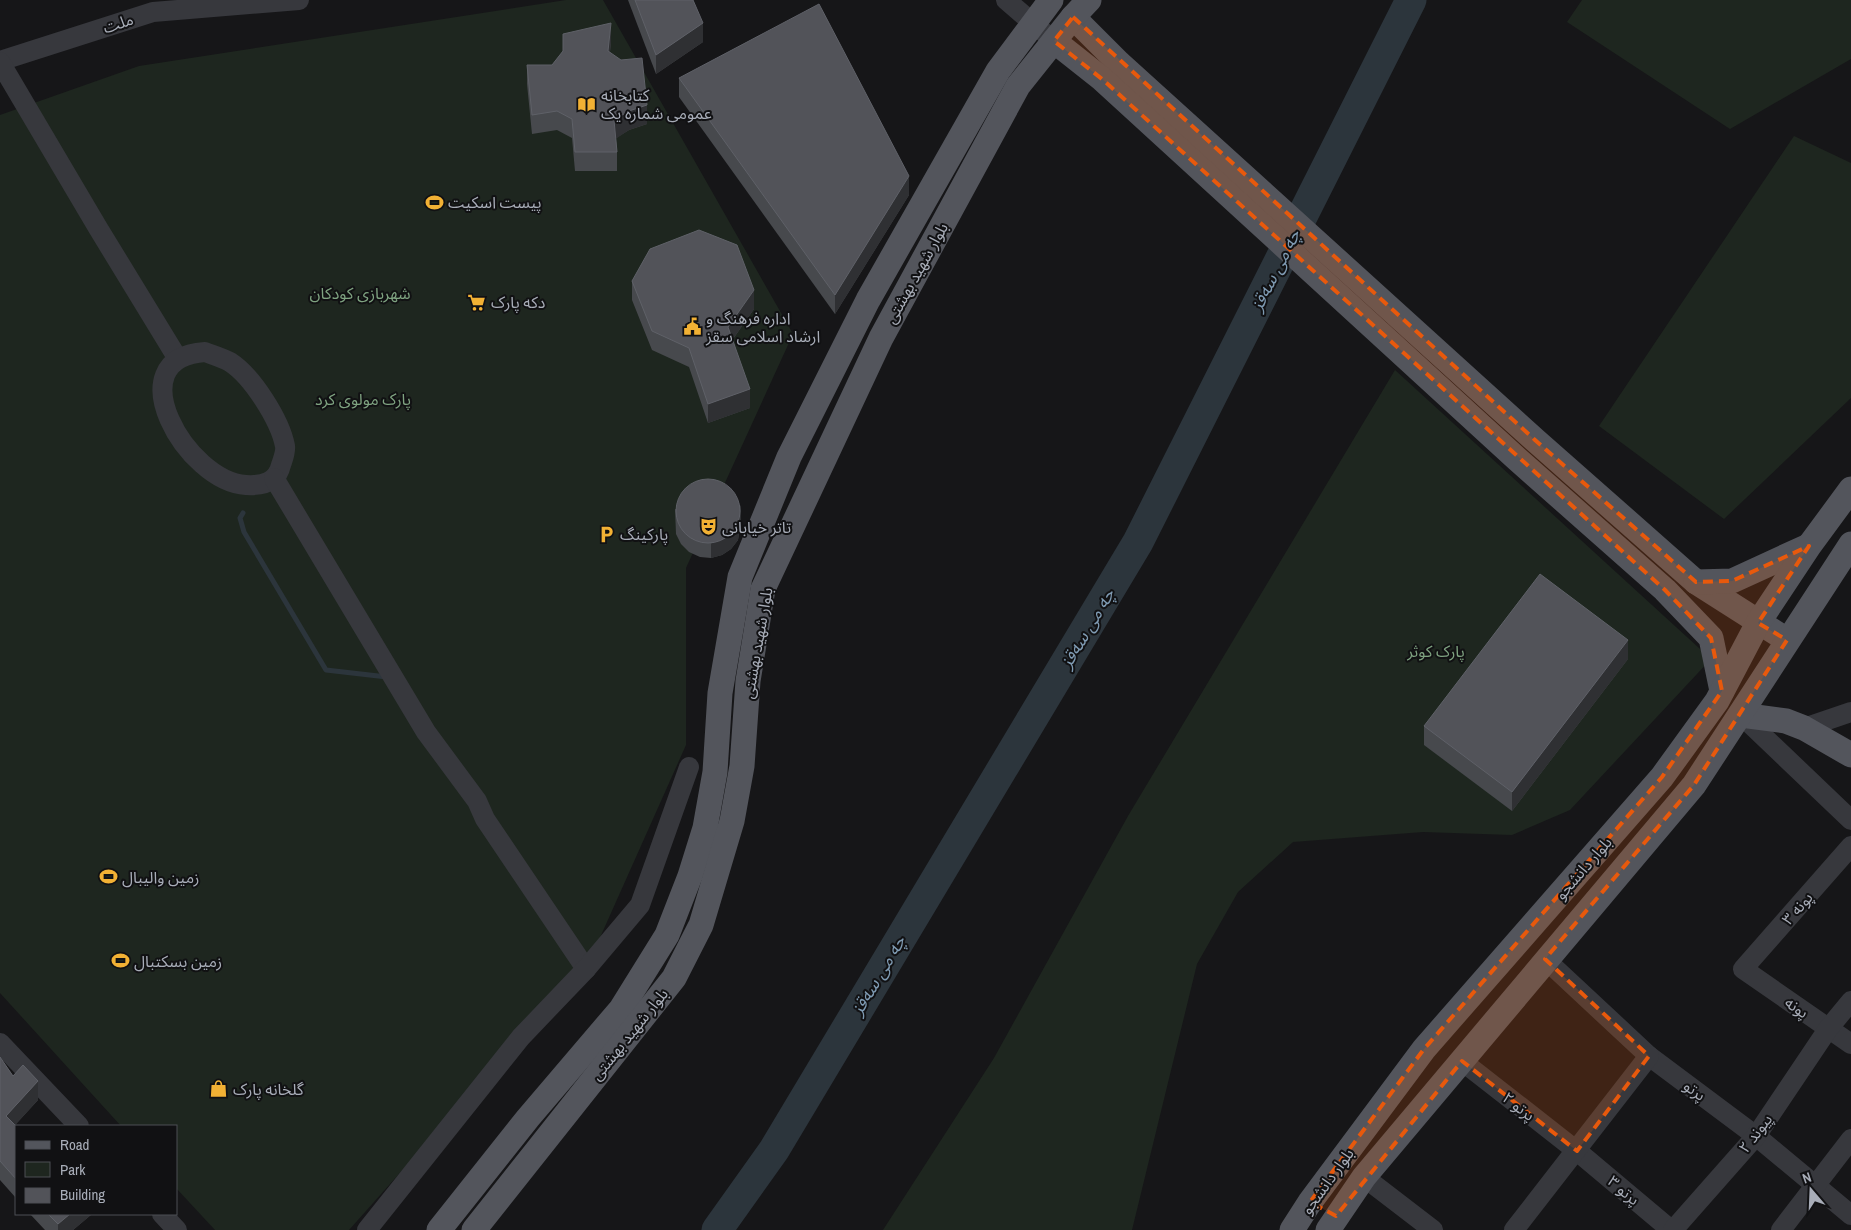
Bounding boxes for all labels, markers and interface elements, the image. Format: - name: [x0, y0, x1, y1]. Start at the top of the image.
- street label: ملت: [100, 8, 136, 38]
- place label: کتابخانه عمومی شماره یک: [601, 84, 712, 124]
- library icon: کتابخانه عمومی شماره یک: [577, 94, 597, 114]
- place label: پیست اسکیت: [448, 191, 541, 213]
- sports icon: پیست اسکیت: [424, 192, 444, 212]
- street label: بلوار شهید بهشتی: [879, 218, 953, 328]
- water label: چە می سەقز: [1243, 225, 1306, 317]
- park label: شهربازی کودکان: [309, 282, 411, 304]
- place label: دکه پارک: [491, 291, 545, 313]
- supermarket icon: دکه پارک: [467, 292, 487, 312]
- place label: اداره فرهنگ و ارشاد اسلامی سقز: [705, 307, 820, 347]
- public building icon: اداره فرهنگ و ارشاد اسلامی سقز: [682, 317, 702, 337]
- park label: پارک مولوی کرد: [315, 388, 411, 410]
- place label: تاتر خیابانی: [722, 516, 792, 538]
- theatre icon: تاتر خیابانی: [698, 517, 718, 537]
- place label: پارکینگ: [620, 523, 668, 545]
- parking icon: پارکینگ: [596, 524, 616, 544]
- water label: چە می سەقز: [1053, 583, 1121, 674]
- street label: بلوار شهید بهشتی: [736, 586, 778, 700]
- park label: پارک کوثر: [1406, 640, 1465, 662]
- street label: بلوار دانشجو: [1549, 832, 1617, 904]
- place label: زمین والیبال: [122, 866, 199, 888]
- sports icon: زمین والیبال: [98, 867, 118, 887]
- street label: پونه ۳: [1776, 887, 1818, 929]
- water label: چە می سەقز: [844, 930, 912, 1021]
- place label: زمین بسکتبال: [134, 950, 222, 972]
- sports icon: زمین بسکتبال: [110, 951, 130, 971]
- street label: بلوار شهید بهشتی: [585, 983, 673, 1085]
- street label: پونه: [1781, 991, 1813, 1023]
- street label: پرتو: [1679, 1074, 1711, 1106]
- place label: گلخانه پارک: [233, 1078, 304, 1100]
- shop icon: گلخانه پارک: [209, 1079, 229, 1099]
- street label: پرتو ۲: [1498, 1086, 1540, 1126]
- street label: پیوند ۲: [1733, 1109, 1777, 1157]
- legend: [15, 1125, 178, 1215]
- text: Road: [60, 1134, 89, 1155]
- street label: بلوار دانشجو: [1295, 1143, 1359, 1219]
- text: Park: [60, 1159, 86, 1180]
- north arrow: [1786, 1165, 1836, 1215]
- text: N: [1800, 1168, 1814, 1188]
- street label: پرتو ۳: [1603, 1170, 1645, 1210]
- text: Building: [60, 1184, 105, 1205]

